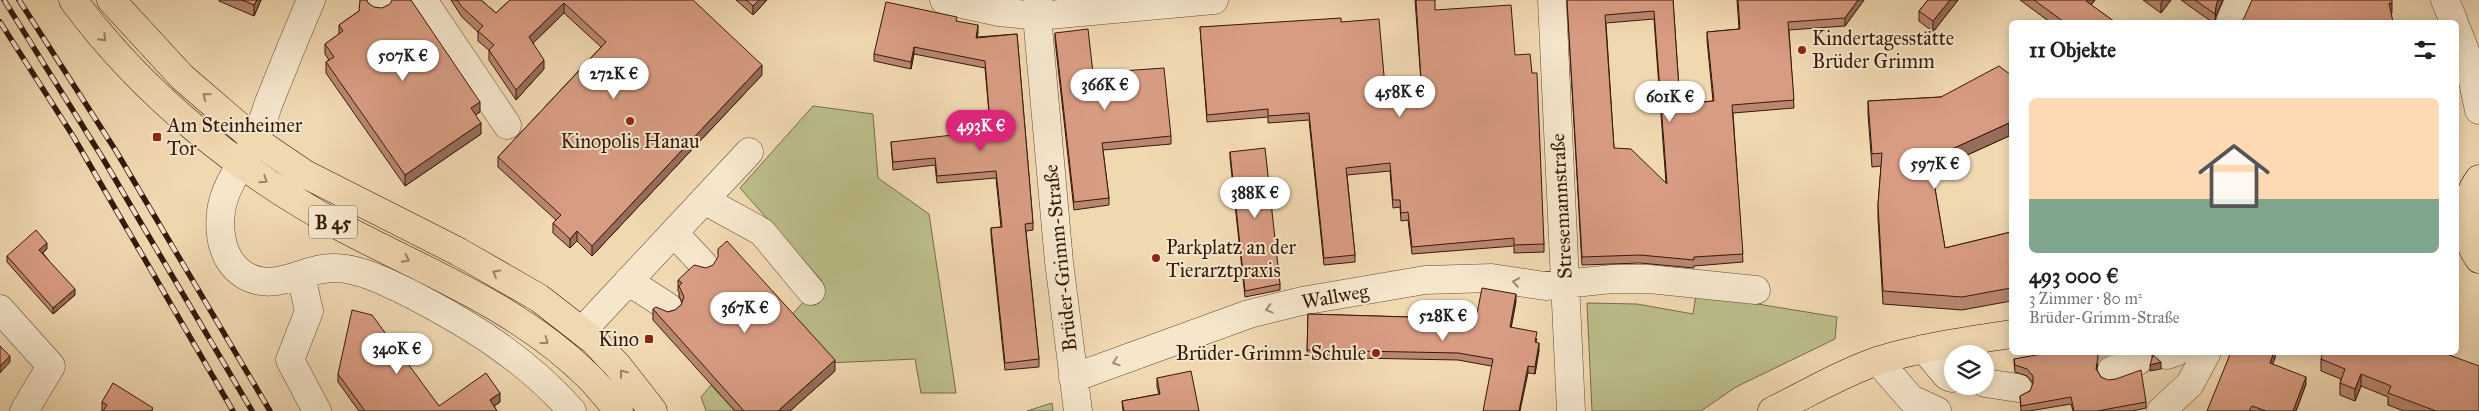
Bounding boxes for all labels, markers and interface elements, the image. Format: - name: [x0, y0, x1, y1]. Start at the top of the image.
- place label: Kindertagesstätte Brüder Grimm: [1812, 26, 1954, 73]
- one-way arrow: [97, 32, 106, 41]
- icon: filters: [2411, 36, 2439, 64]
- text: 11 Objekte: [2029, 37, 2116, 63]
- pin: 507K €: [362, 39, 444, 82]
- marker: Kindertagesstätte Brüder Grimm: [1796, 44, 1808, 56]
- text: 507K €: [378, 46, 428, 65]
- pin: 272K €: [573, 58, 655, 100]
- text: 272K €: [590, 64, 638, 83]
- pin: 366K €: [1064, 68, 1146, 111]
- text: 366K €: [1081, 75, 1129, 94]
- pin: 458K €: [1359, 76, 1441, 118]
- pin: 601K €: [1629, 80, 1711, 123]
- text: 458K €: [1375, 82, 1425, 101]
- text: 601K €: [1646, 87, 1694, 106]
- one-way arrow: [202, 92, 211, 101]
- pin: 493K €: [940, 110, 1022, 152]
- place label: Am Steinheimer Tor: [166, 113, 303, 160]
- marker: Kinopolis Hanau: [624, 115, 636, 127]
- text: 493K €: [957, 116, 1005, 135]
- place label: Kinopolis Hanau: [560, 129, 700, 153]
- marker: Am Steinheimer Tor: [151, 131, 163, 143]
- icon: home: [2189, 131, 2279, 221]
- street label: Stresemannstraße: [1545, 133, 1577, 279]
- pin: 597K €: [1894, 148, 1976, 190]
- text: 597K €: [1910, 154, 1960, 173]
- street label: Brüder-Grimm-Straße: [1038, 163, 1082, 353]
- one-way arrow: [258, 174, 267, 183]
- pin: 388K €: [1214, 176, 1296, 219]
- text: 388K €: [1231, 183, 1279, 202]
- road number: B 45: [309, 206, 357, 238]
- place label: Parkplatz an der Tierarztpraxis: [1166, 235, 1296, 282]
- marker: Parkplatz an der Tierarztpraxis: [1150, 252, 1162, 264]
- one-way arrow: [401, 253, 410, 263]
- text: 493 000 €: [2029, 263, 2119, 289]
- one-way arrow: [492, 269, 501, 279]
- one-way arrow: [1512, 277, 1521, 287]
- street label: Wallweg: [1300, 278, 1371, 315]
- text: 3 Zimmer · 80 m²: [2029, 289, 2142, 308]
- pin: 367K €: [704, 292, 786, 334]
- text: 367K €: [721, 298, 769, 317]
- pin: 528K €: [1402, 300, 1484, 342]
- one-way arrow: [1265, 303, 1274, 314]
- text: 528K €: [1419, 306, 1467, 325]
- text: Brüder-Grimm-Straße: [2029, 308, 2180, 327]
- place label: Kino: [598, 327, 639, 351]
- pin: 340K €: [356, 332, 438, 375]
- marker: Kino: [643, 333, 655, 345]
- one-way arrow: [539, 335, 549, 344]
- text: 340K €: [372, 339, 422, 358]
- place label: Brüder-Grimm-Schule: [1176, 341, 1366, 365]
- map controls: [1944, 345, 1994, 395]
- button: layers: [1944, 345, 1994, 395]
- marker: Brüder-Grimm-Schule: [1370, 347, 1382, 359]
- one-way arrow: [1112, 356, 1121, 366]
- one-way arrow: [620, 369, 629, 379]

